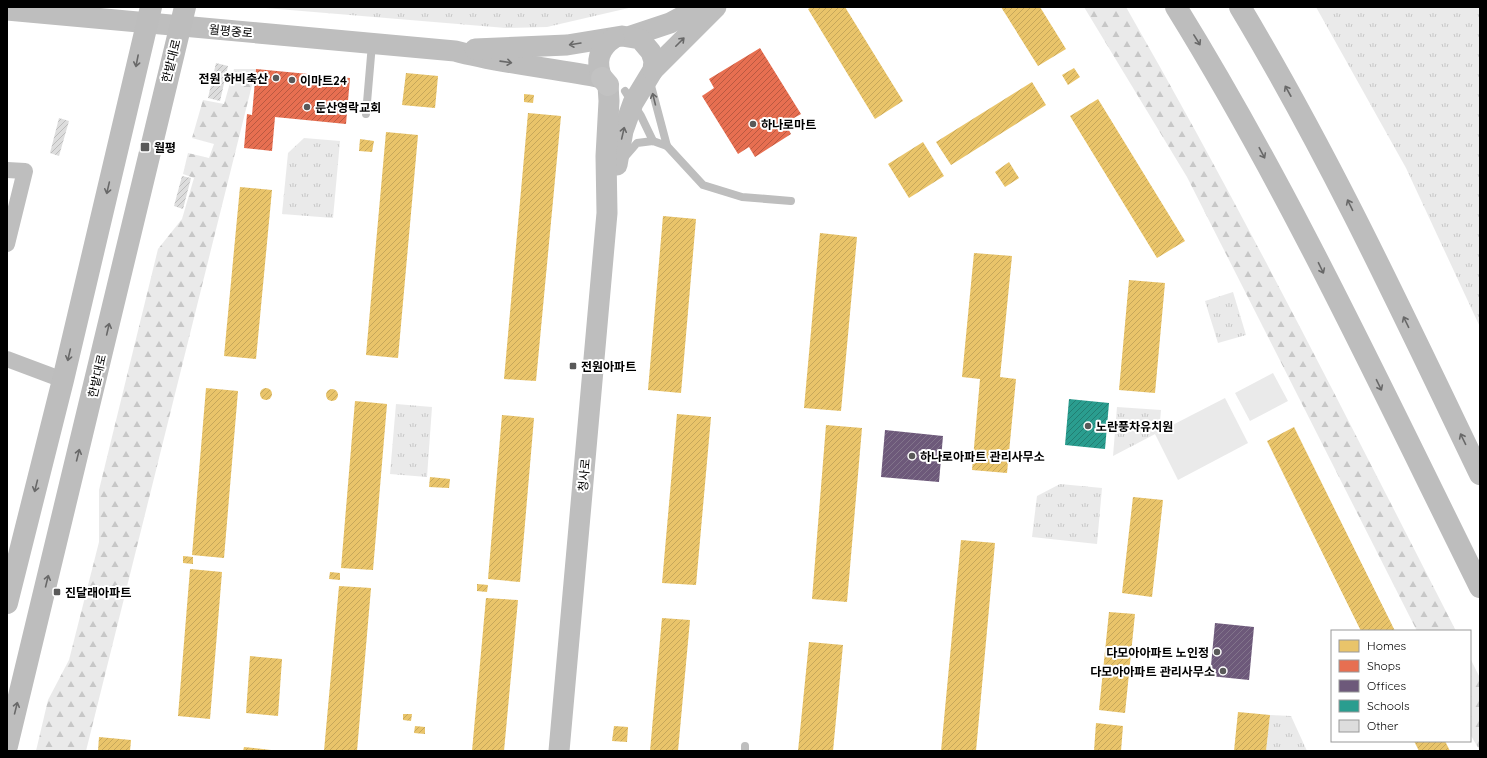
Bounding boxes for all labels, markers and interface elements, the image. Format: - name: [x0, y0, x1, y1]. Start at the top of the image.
- street label: 월평중로: [208, 22, 254, 40]
- one-way arrow: [1193, 34, 1201, 46]
- one-way arrow: [675, 37, 685, 47]
- street label: 한밭대로: [158, 38, 184, 84]
- one-way arrow: [569, 40, 582, 48]
- one-way arrow: [133, 54, 141, 67]
- one-way arrow: [499, 58, 512, 66]
- place label: 전원 하비축산: [198, 71, 268, 86]
- marker: 전원 하비축산: [271, 73, 281, 83]
- place label: 이마트24: [300, 73, 347, 88]
- marker: 이마트24: [287, 75, 297, 85]
- one-way arrow: [1284, 85, 1291, 97]
- one-way arrow: [650, 93, 657, 106]
- place label: 둔산영락교회: [315, 100, 381, 115]
- marker: 둔산영락교회: [302, 102, 312, 112]
- place label: 하나로마트: [761, 117, 816, 132]
- marker: 하나로마트: [748, 119, 758, 129]
- one-way arrow: [620, 127, 627, 140]
- place label: 월평: [154, 140, 176, 155]
- marker: 월평: [139, 141, 151, 153]
- one-way arrow: [1258, 147, 1266, 159]
- one-way arrow: [104, 181, 111, 194]
- one-way arrow: [1345, 199, 1353, 211]
- one-way arrow: [1318, 262, 1325, 274]
- one-way arrow: [1402, 316, 1409, 328]
- one-way arrow: [105, 323, 112, 336]
- one-way arrow: [64, 348, 72, 361]
- street label: 한밭대로: [85, 353, 109, 399]
- place label: 전원아파트: [581, 359, 636, 374]
- marker: 전원아파트: [568, 361, 578, 371]
- one-way arrow: [1376, 378, 1383, 390]
- place label: 노란풍차유치원: [1096, 419, 1173, 434]
- marker: 노란풍차유치원: [1083, 421, 1093, 431]
- one-way arrow: [1459, 433, 1466, 445]
- one-way arrow: [74, 449, 82, 462]
- place label: 하나로아파트 관리사무소: [920, 449, 1045, 464]
- marker: 하나로아파트 관리사무소: [907, 451, 917, 461]
- street label: 청사로: [575, 458, 593, 492]
- one-way arrow: [32, 479, 40, 492]
- one-way arrow: [44, 575, 51, 588]
- place label: 진달래아파트: [65, 585, 131, 600]
- marker: 진달래아파트: [52, 587, 62, 597]
- legend: [1331, 630, 1471, 742]
- text: Homes: [1367, 638, 1407, 653]
- place label: 다모아아파트 노인정: [1106, 645, 1209, 660]
- marker: 다모아아파트 노인정: [1212, 647, 1222, 657]
- text: Shops: [1367, 658, 1401, 673]
- place label: 다모아아파트 관리사무소: [1090, 664, 1215, 679]
- marker: 다모아아파트 관리사무소: [1218, 666, 1228, 676]
- text: Offices: [1367, 678, 1406, 693]
- text: Schools: [1367, 698, 1410, 713]
- one-way arrow: [13, 702, 21, 715]
- text: Other: [1367, 718, 1399, 733]

